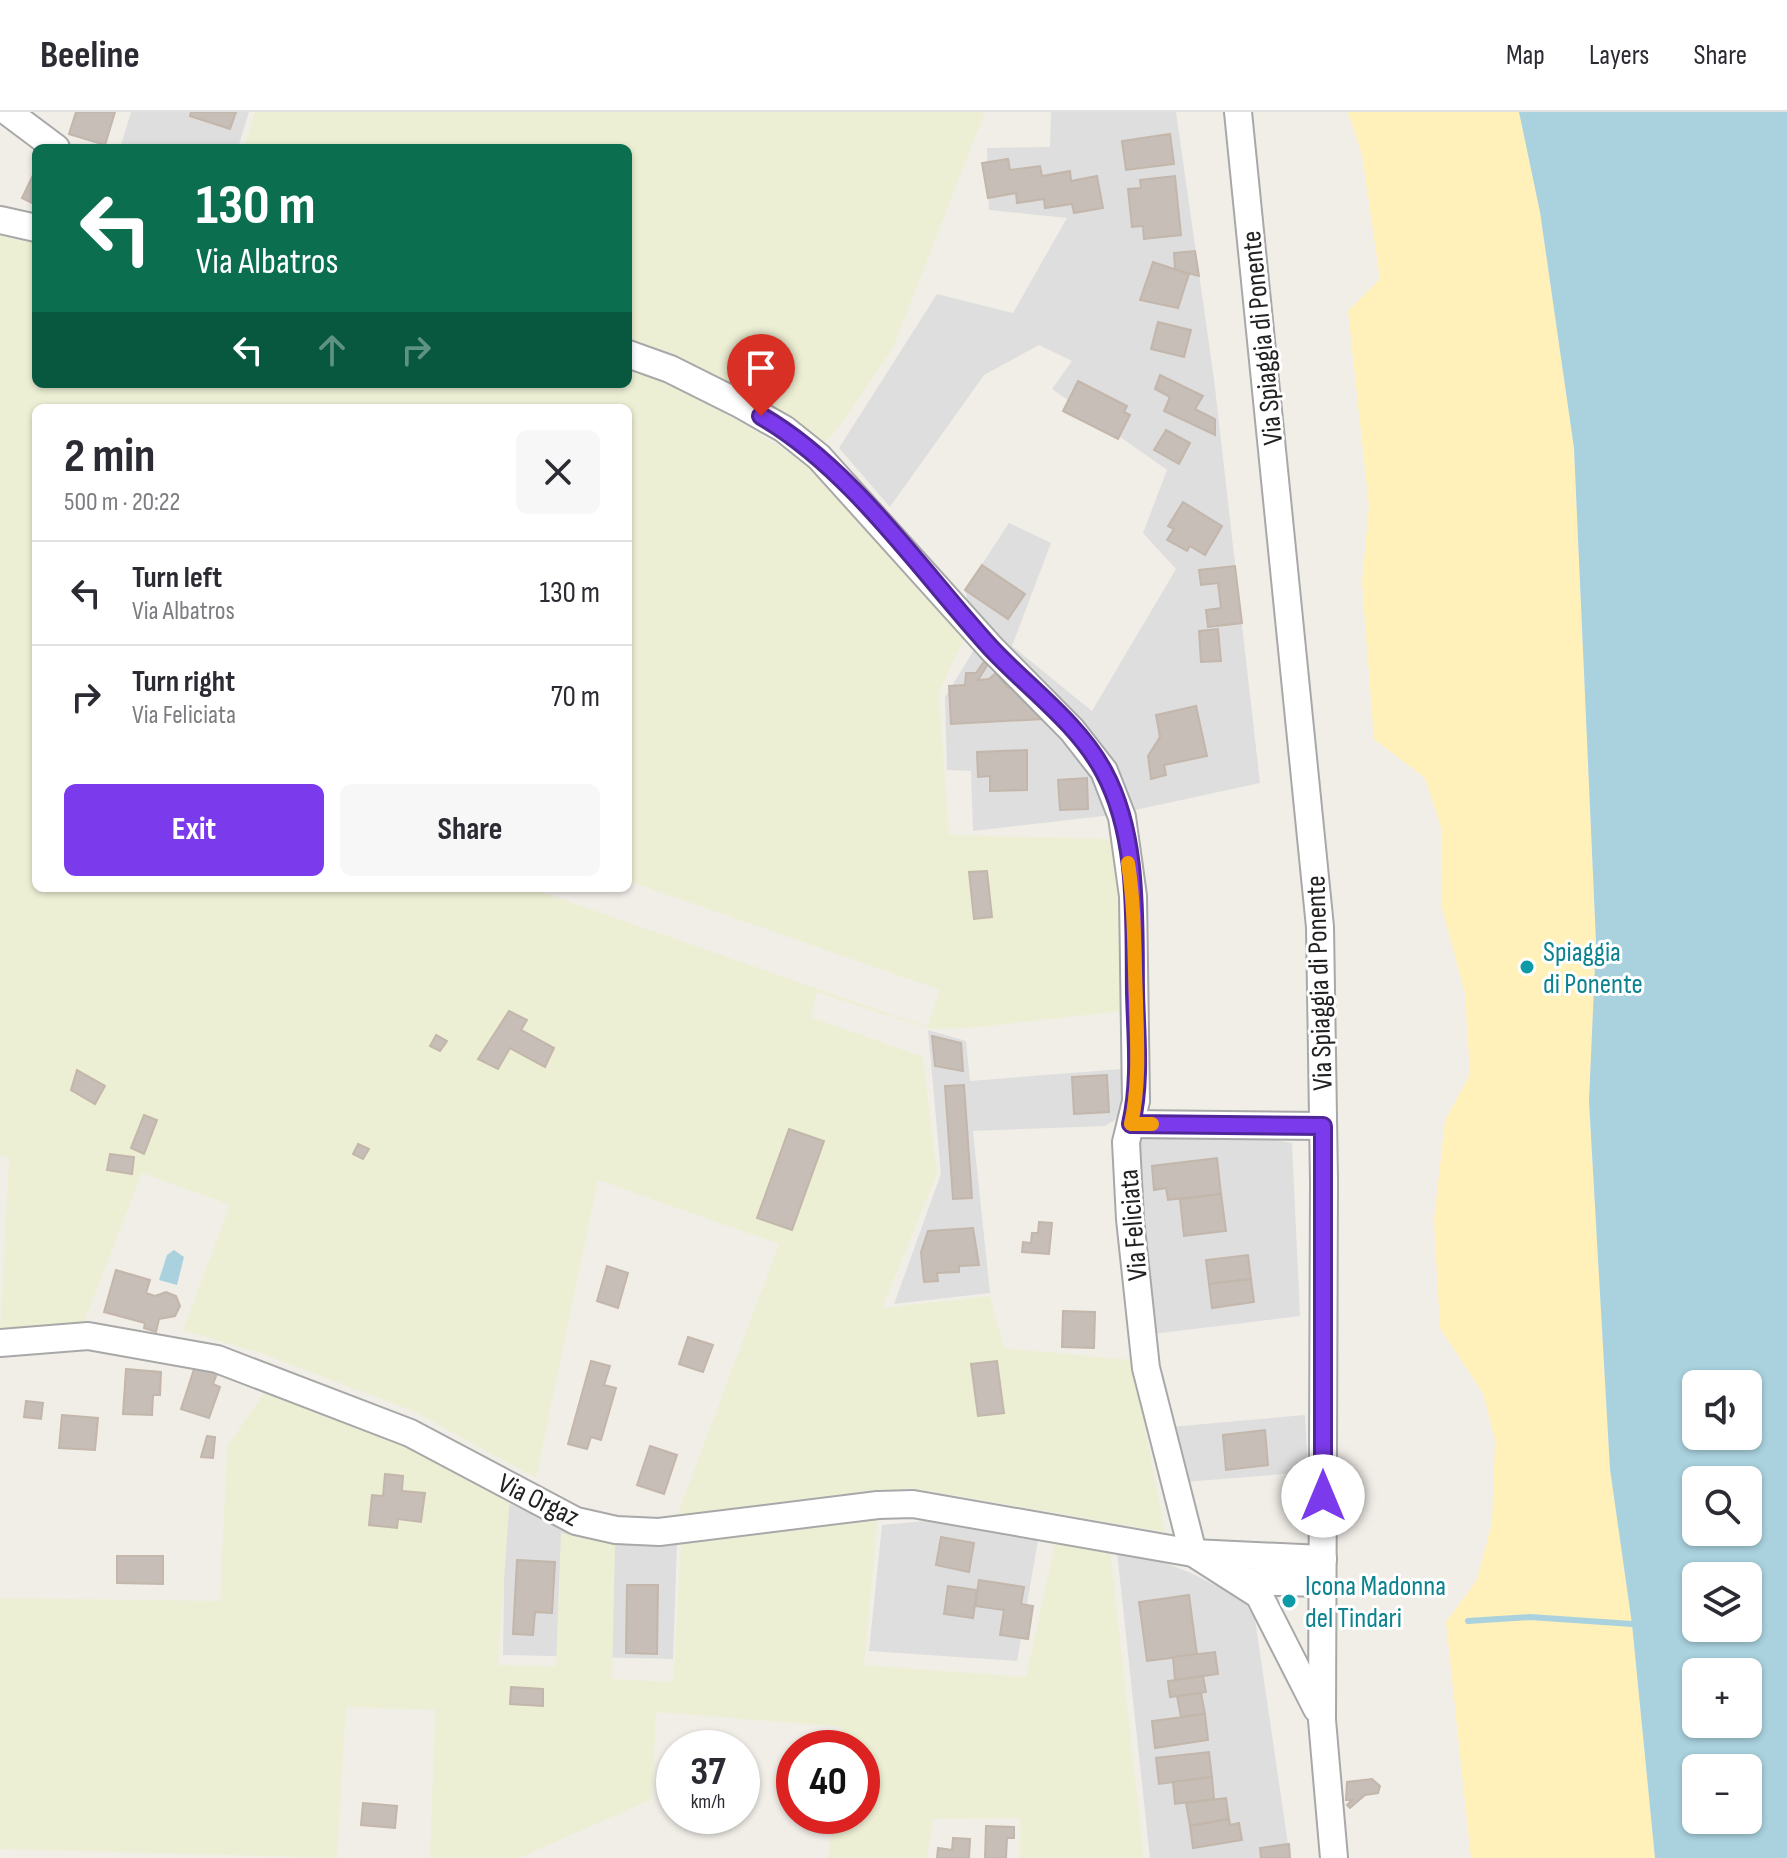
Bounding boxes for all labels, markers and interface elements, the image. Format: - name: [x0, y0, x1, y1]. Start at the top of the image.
- text: Beeline: [40, 33, 140, 78]
- text: Map: [1506, 39, 1545, 72]
- text: Layers: [1589, 39, 1649, 72]
- text: Share: [1693, 39, 1747, 72]
- text: 130 m: [196, 173, 316, 240]
- icon: left: [64, 176, 168, 280]
- street label: Via Spiaggia di Ponente: [1235, 229, 1290, 447]
- text: Via Albatros: [196, 241, 338, 284]
- icon: left: [226, 328, 270, 372]
- icon: ahead: [310, 328, 354, 372]
- icon: right: [394, 328, 438, 372]
- pin: [727, 334, 795, 416]
- icon: arrive: [739, 346, 783, 390]
- text: 2 min: [64, 428, 155, 485]
- button: close: [516, 430, 600, 514]
- text: 500 m · 20:22: [64, 487, 180, 518]
- text: Turn left: [132, 560, 222, 596]
- icon: left: [64, 571, 108, 615]
- text: 130 m: [540, 575, 600, 611]
- text: Via Albatros: [132, 596, 235, 627]
- text: Turn right: [132, 664, 235, 700]
- icon: right: [64, 675, 108, 719]
- text: 70 m: [551, 679, 600, 715]
- text: Via Feliciata: [132, 700, 236, 731]
- button: Exit: [64, 784, 324, 876]
- button: Share: [340, 784, 600, 876]
- street label: Via Spiaggia di Ponente: [1299, 875, 1340, 1091]
- place label: Spiaggia di Ponente: [1543, 936, 1643, 1001]
- marker: Spiaggia di Ponente: [1518, 958, 1536, 976]
- street label: Via Feliciata: [1112, 1168, 1155, 1282]
- map controls: [1682, 1370, 1762, 1834]
- button: sound: [1682, 1370, 1762, 1450]
- position arrow: [1281, 1454, 1365, 1538]
- button: search: [1682, 1466, 1762, 1546]
- street label: Via Orgaz: [493, 1467, 584, 1534]
- button: layers: [1682, 1562, 1762, 1642]
- place label: Icona Madonna del Tindari: [1305, 1570, 1446, 1635]
- marker: Icona Madonna del Tindari: [1280, 1592, 1298, 1610]
- button: +: [1682, 1658, 1762, 1738]
- speed limit sign: 40: [776, 1730, 880, 1834]
- text: 37: [690, 1748, 726, 1796]
- button: −: [1682, 1754, 1762, 1834]
- text: km/h: [691, 1790, 725, 1814]

